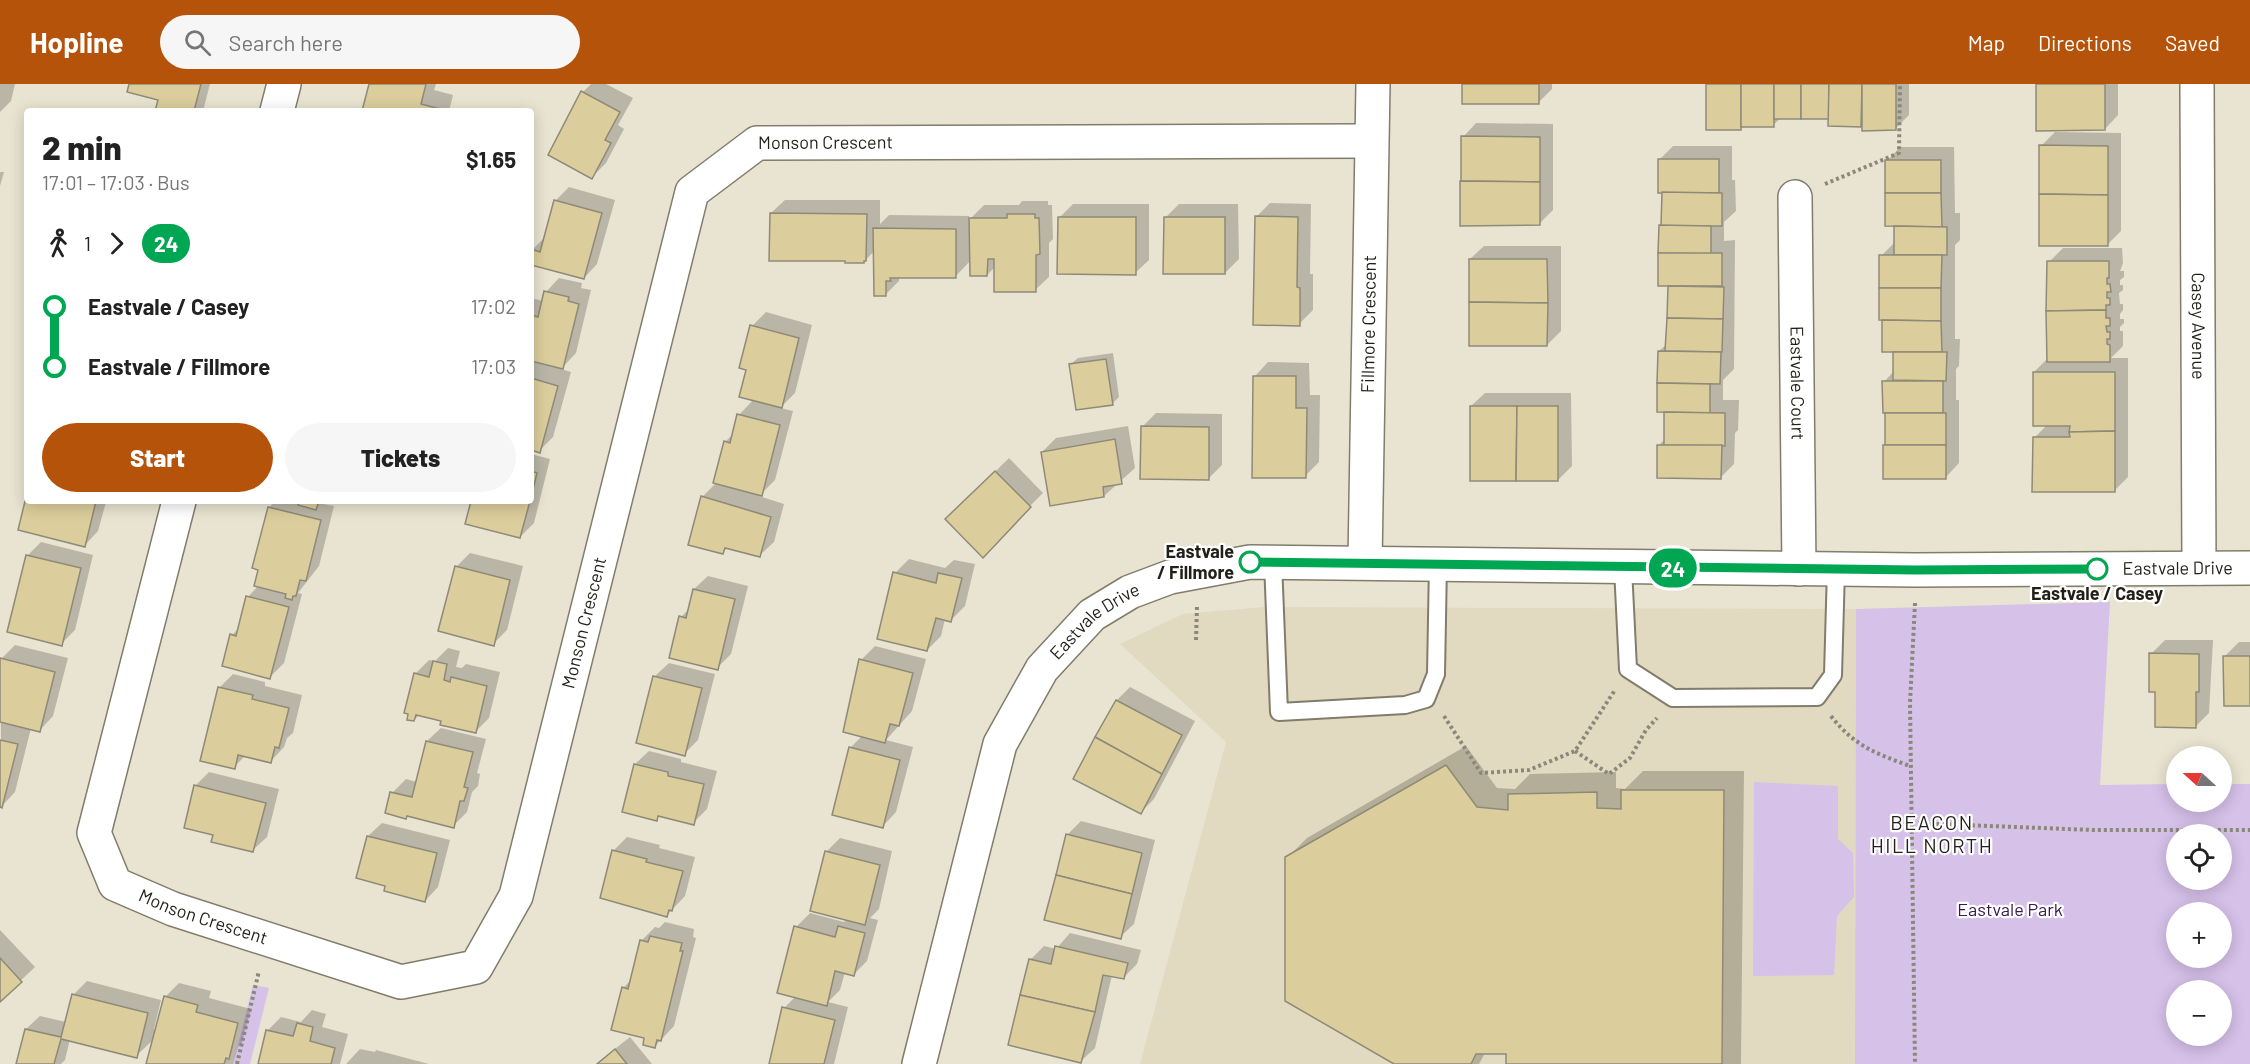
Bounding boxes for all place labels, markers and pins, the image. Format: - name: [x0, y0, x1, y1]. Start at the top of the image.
- place label: Eastvale / Fillmore: [1157, 540, 1234, 583]
- marker: Eastvale / Fillmore: [1239, 551, 1261, 573]
- marker: Eastvale / Casey: [2086, 558, 2108, 580]
- place label: Eastvale / Casey: [2031, 582, 2163, 604]

